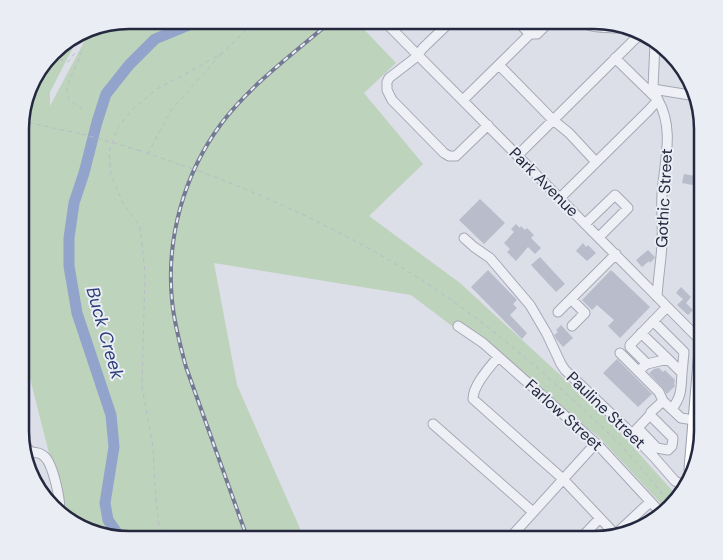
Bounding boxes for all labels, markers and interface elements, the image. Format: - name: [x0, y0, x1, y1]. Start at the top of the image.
- street label: Park Avenue: [505, 143, 583, 221]
- street label: Gothic Street: [651, 148, 677, 248]
- water label: Buck Creek: [80, 284, 130, 383]
- street label: Pauline Street: [562, 367, 650, 453]
- street label: Farlow Street: [521, 375, 607, 455]

